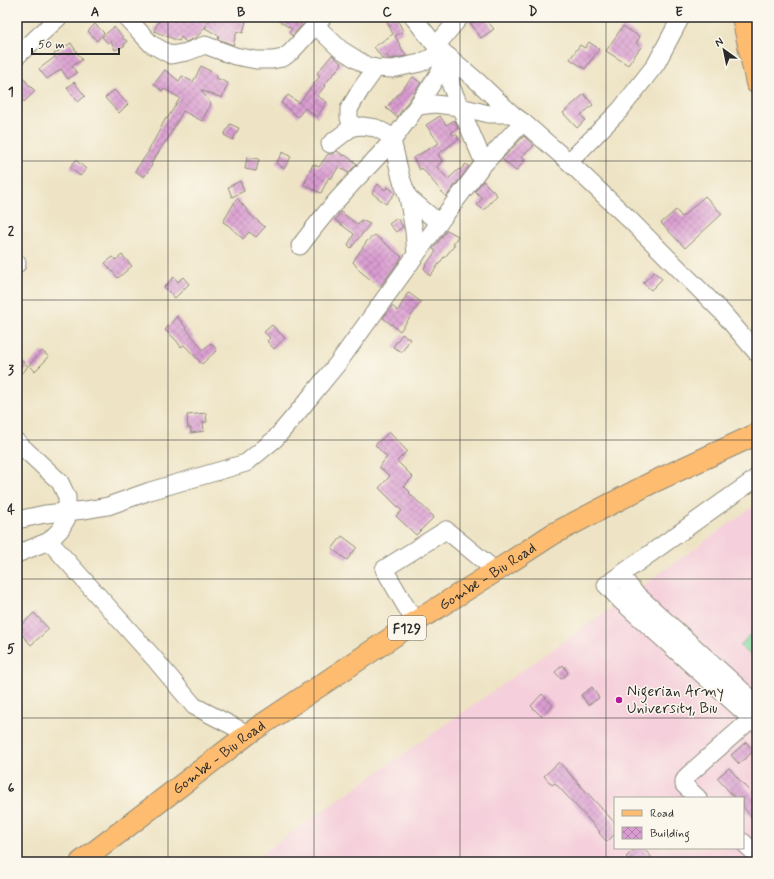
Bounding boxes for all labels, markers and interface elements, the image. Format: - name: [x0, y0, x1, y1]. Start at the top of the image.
- text: A: [91, 4, 99, 21]
- text: B: [237, 4, 246, 21]
- text: C: [382, 4, 392, 21]
- text: D: [529, 4, 538, 21]
- text: E: [675, 4, 683, 21]
- scale bar: [32, 30, 119, 56]
- north arrow: [704, 30, 744, 70]
- text: N: [712, 35, 726, 50]
- text: 50 m: [38, 37, 65, 53]
- text: 1: [8, 84, 14, 101]
- text: 2: [8, 223, 15, 240]
- text: 3: [8, 362, 14, 379]
- text: 4: [7, 502, 15, 519]
- street label: Gombe - Biu Road: [435, 539, 540, 616]
- road number: F129: [388, 616, 426, 640]
- text: 5: [7, 641, 15, 658]
- place label: Nigerian Army University, Biu: [627, 682, 724, 719]
- marker: Nigerian Army University, Biu: [614, 695, 624, 705]
- street label: Gombe - Biu Road: [168, 716, 270, 800]
- text: 6: [8, 780, 15, 797]
- legend: [614, 797, 744, 849]
- text: Road: [650, 806, 674, 822]
- text: Building: [650, 826, 690, 843]

